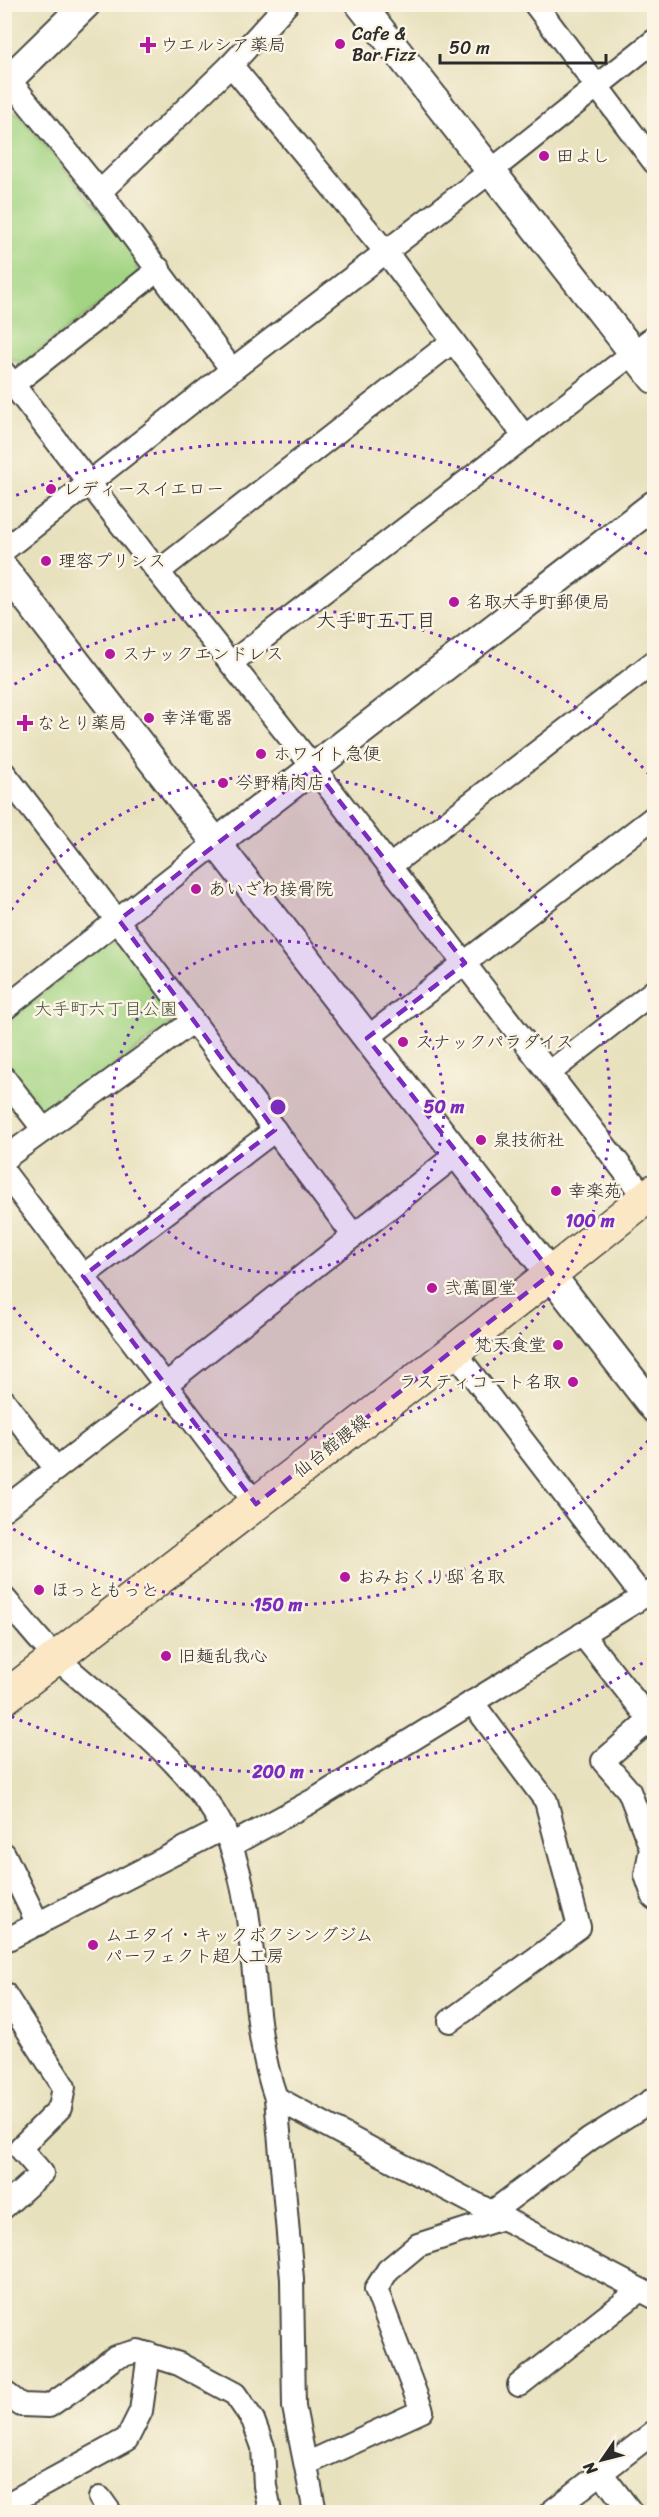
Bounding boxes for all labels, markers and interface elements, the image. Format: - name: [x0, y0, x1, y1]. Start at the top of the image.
- place label: Cafe & Bar Fizz: [352, 18, 417, 71]
- scale bar: [440, 27, 606, 65]
- place label: ウエルシア薬局: [160, 29, 286, 61]
- text: 50 m: [449, 32, 490, 64]
- marker: Cafe & Bar Fizz: [333, 37, 347, 51]
- marker: ウエルシア薬局: [141, 38, 155, 52]
- place label: 田よし: [556, 140, 610, 172]
- marker: 田よし: [537, 149, 551, 163]
- place label: レディースイエロー: [63, 473, 224, 505]
- marker: レディースイエロー: [44, 482, 58, 496]
- place label: 理容プリンス: [58, 545, 166, 577]
- marker: 理容プリンス: [39, 554, 53, 568]
- place label: 名取大手町郵便局: [466, 586, 610, 618]
- marker: 名取大手町郵便局: [447, 595, 461, 609]
- district label: 大手町五丁目: [316, 603, 436, 638]
- place label: スナックエンドレス: [122, 638, 284, 670]
- marker: スナックエンドレス: [103, 647, 117, 661]
- place label: 幸洋電器: [161, 702, 233, 734]
- place label: なとり薬局: [37, 707, 127, 739]
- marker: 幸洋電器: [142, 711, 156, 725]
- marker: なとり薬局: [18, 716, 32, 730]
- place label: ホワイト急便: [273, 738, 381, 770]
- marker: ホワイト急便: [254, 747, 268, 761]
- place label: 今野精肉店: [235, 767, 325, 799]
- marker: 今野精肉店: [216, 776, 230, 790]
- place label: あいざわ接骨院: [208, 873, 333, 905]
- marker: あいざわ接骨院: [189, 882, 203, 896]
- park label: 大手町六丁目公園: [34, 993, 178, 1025]
- place label: スナックパラダイス: [415, 1026, 574, 1058]
- marker: スナックパラダイス: [396, 1035, 410, 1049]
- text: 50 m: [424, 1091, 465, 1123]
- centre of rings: [268, 1097, 288, 1117]
- place label: 泉技術社: [493, 1124, 565, 1156]
- marker: 泉技術社: [474, 1133, 488, 1147]
- place label: 幸楽苑: [568, 1175, 622, 1207]
- marker: 幸楽苑: [549, 1184, 563, 1198]
- text: 100 m: [566, 1205, 615, 1237]
- place label: 弐萬圓堂: [444, 1272, 516, 1304]
- marker: 弐萬圓堂: [425, 1281, 439, 1295]
- place label: 梵天食堂: [474, 1329, 546, 1361]
- marker: 梵天食堂: [551, 1338, 565, 1352]
- place label: ラスティコート名取: [399, 1366, 561, 1398]
- marker: ラスティコート名取: [566, 1375, 580, 1389]
- street label: 仙台館腰線: [286, 1406, 376, 1486]
- place label: おみおくり邸 名取: [357, 1561, 505, 1593]
- marker: おみおくり邸 名取: [338, 1570, 352, 1584]
- place label: ほっともっと: [51, 1574, 159, 1606]
- marker: ほっともっと: [32, 1583, 46, 1597]
- text: 150 m: [254, 1589, 302, 1621]
- place label: 旧麺乱我心: [178, 1640, 268, 1672]
- marker: 旧麺乱我心: [159, 1649, 173, 1663]
- text: 200 m: [251, 1756, 304, 1788]
- place label: ムエタイ・キックボクシングジム パーフェクト超人工房: [105, 1919, 374, 1972]
- marker: ムエタイ・キックボクシングジム パーフェクト超人工房: [86, 1938, 100, 1952]
- north arrow: [572, 2430, 632, 2490]
- text: N: [575, 2455, 606, 2482]

